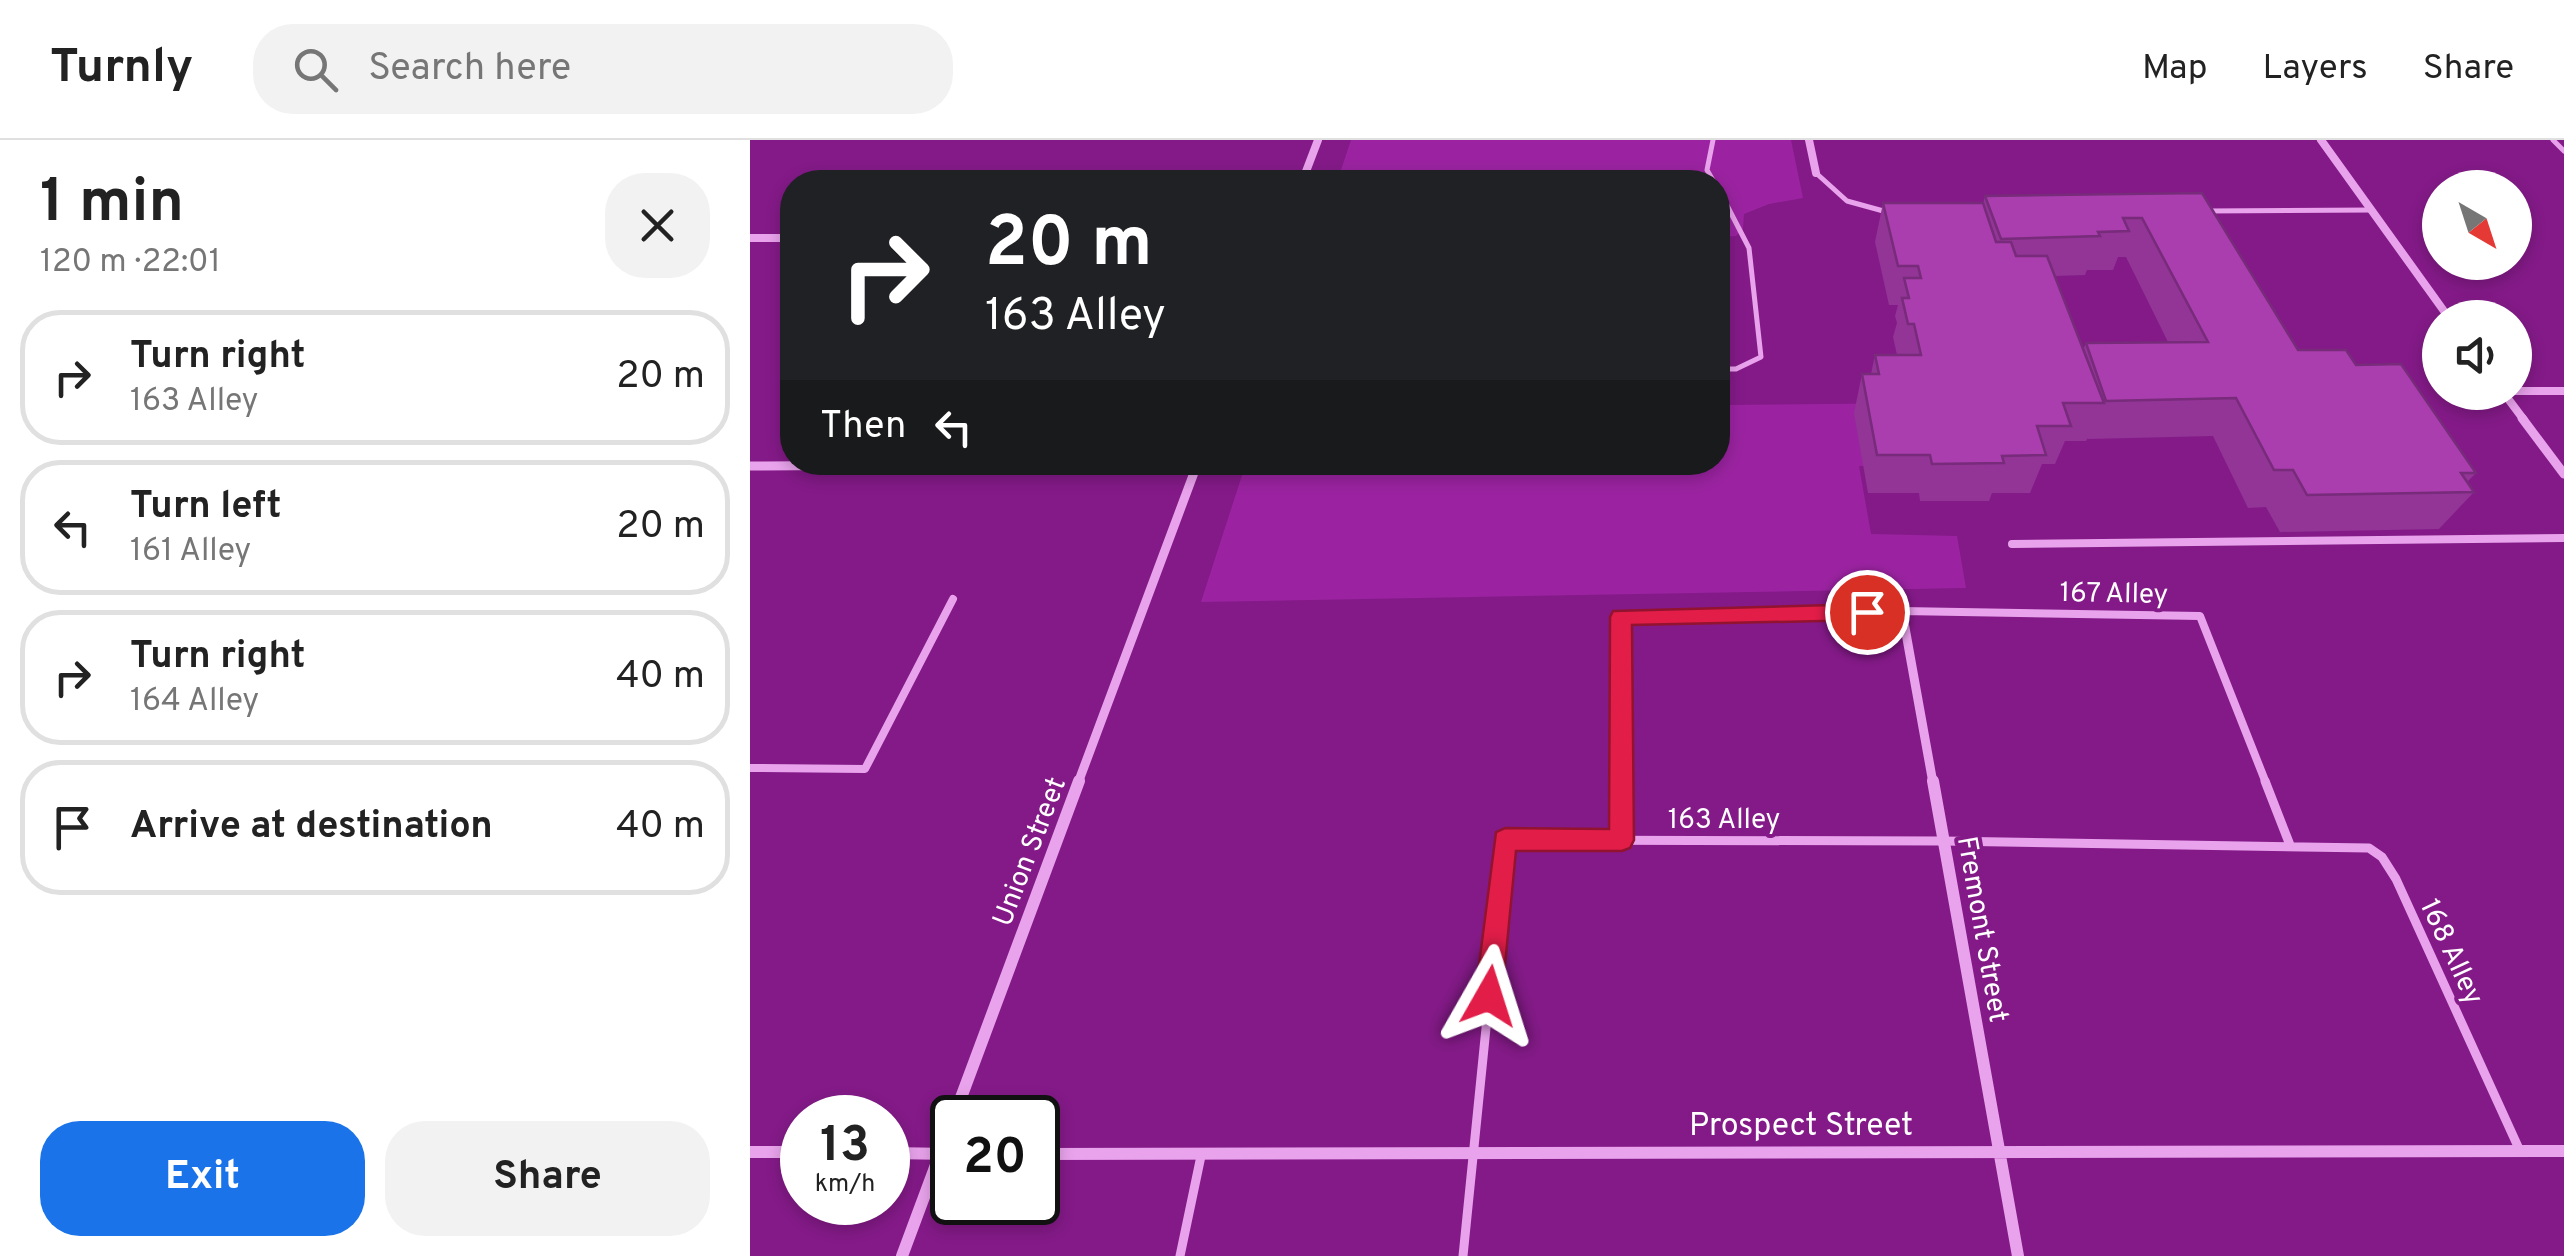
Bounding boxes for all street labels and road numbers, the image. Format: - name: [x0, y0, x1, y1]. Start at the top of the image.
- street label: 167 Alley: [2059, 576, 2169, 614]
- street label: Union Street: [986, 772, 1076, 932]
- street label: 163 Alley: [1668, 803, 1780, 839]
- street label: Fremont Street: [1947, 834, 2015, 1025]
- street label: 168 Alley: [2410, 894, 2490, 1011]
- street label: Prospect Street: [1689, 1107, 1913, 1147]

